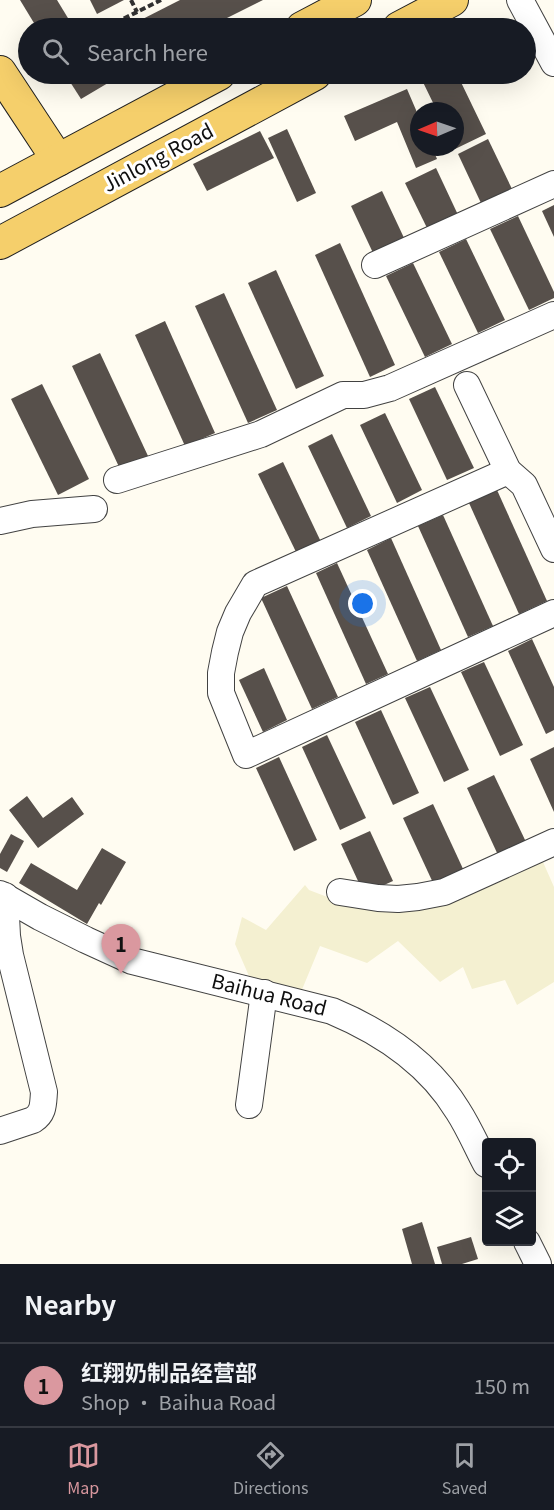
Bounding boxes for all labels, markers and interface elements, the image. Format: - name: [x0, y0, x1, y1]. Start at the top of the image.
- search box: [18, 18, 536, 84]
- icon: search: [39, 35, 72, 68]
- text: Search here: [87, 35, 208, 67]
- north arrow: [410, 102, 464, 156]
- street label: Jinlong Road: [97, 115, 218, 198]
- your location: [348, 589, 377, 618]
- pin: 1: [102, 924, 140, 974]
- street label: Baihua Road: [209, 965, 330, 1022]
- map controls: [482, 1138, 536, 1246]
- button: locate: [482, 1138, 536, 1192]
- button: layers: [482, 1192, 536, 1246]
- text: Nearby: [24, 1285, 116, 1322]
- text: 红翔奶制品经营部: [81, 1355, 257, 1387]
- text: 1: [38, 1371, 49, 1400]
- text: 150 m: [474, 1371, 530, 1400]
- text: Shop · Baihua Road: [81, 1387, 276, 1416]
- tab: Map: [67, 1439, 100, 1499]
- tab: Directions: [233, 1439, 309, 1499]
- tab: Saved: [442, 1439, 487, 1499]

